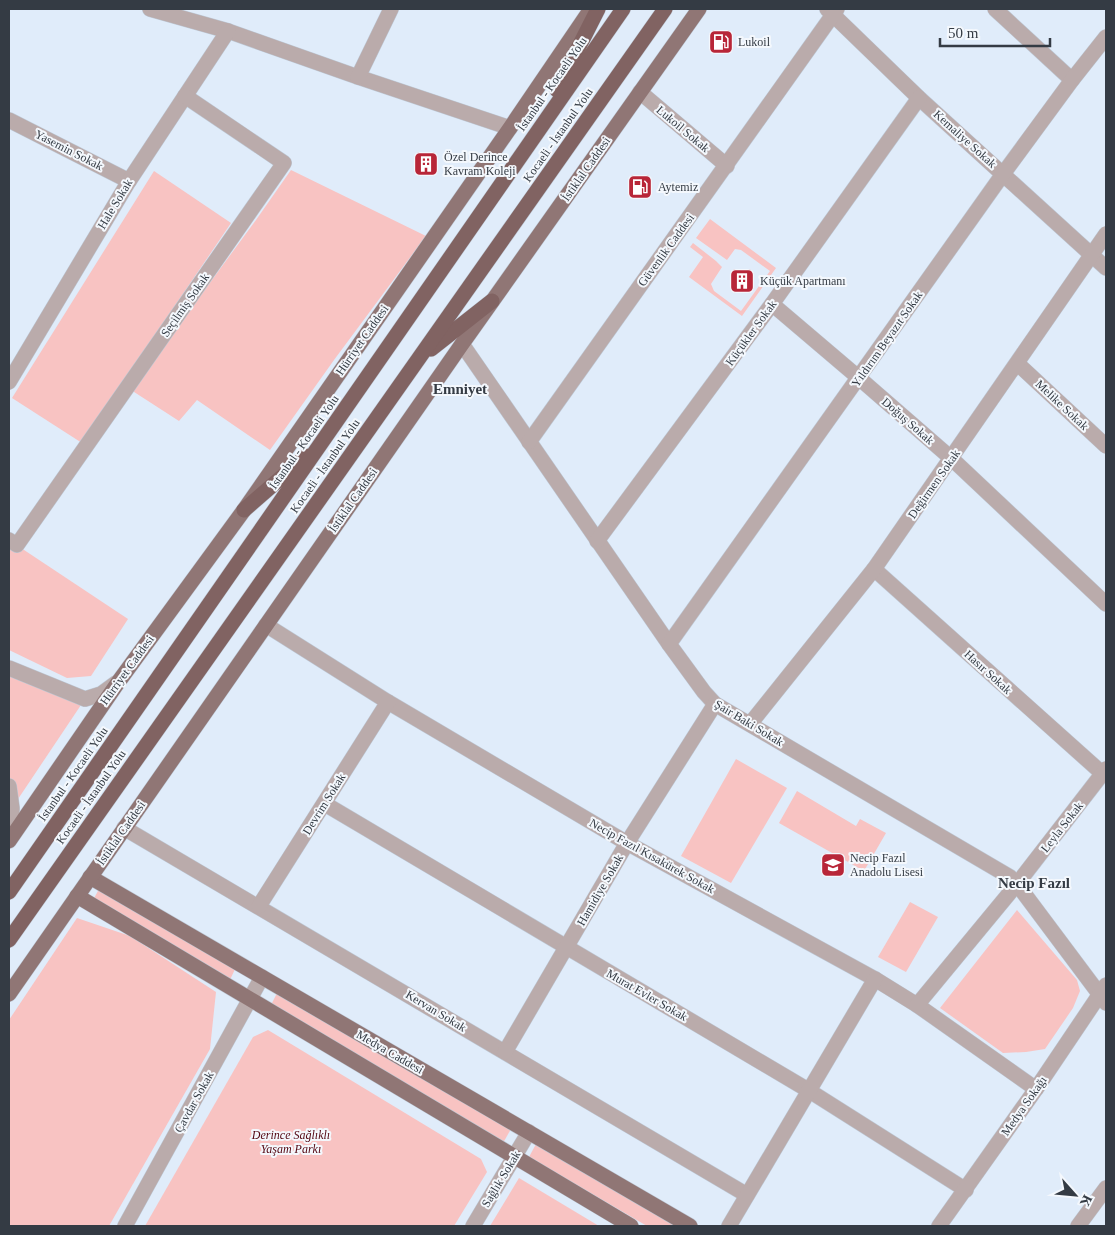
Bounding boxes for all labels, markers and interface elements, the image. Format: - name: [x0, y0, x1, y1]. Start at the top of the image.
- scale bar: [940, 15, 1050, 47]
- text: 50 m: [948, 25, 979, 41]
- fuel station icon: Lukoil: [708, 29, 734, 55]
- street label: İstanbul - Kocaeli Yolu: [514, 34, 590, 134]
- place label: Lukoil: [738, 35, 771, 49]
- street label: Kocaeli - İstanbul Yolu: [520, 85, 596, 185]
- street label: Lukoil Sokak: [654, 103, 712, 155]
- street label: Kemaliye Sokak: [931, 107, 999, 171]
- street label: Yasemin Sokak: [33, 127, 105, 173]
- street label: İstiklal Caddesi: [559, 134, 614, 204]
- place label: Özel Derince Kavram Koleji: [444, 150, 516, 178]
- building icon: Özel Derince Kavram Koleji: [413, 151, 439, 177]
- fuel station icon: Aytemiz: [627, 174, 653, 200]
- street label: Hale Sokak: [95, 177, 135, 231]
- place label: Aytemiz: [658, 180, 698, 194]
- street label: Güvenlik Caddesi: [635, 210, 697, 289]
- building icon: Küçük Apartmanı: [729, 268, 755, 294]
- street label: Seçilmiş Sokak: [158, 271, 212, 339]
- place label: Küçük Apartmanı: [760, 274, 846, 288]
- street label: Yıldırım Beyazıt Sokak: [849, 288, 925, 390]
- street label: Küçükler Sokak: [723, 297, 779, 369]
- street label: Hürriyet Caddesi: [333, 302, 392, 378]
- street label: Melike Sokak: [1033, 377, 1091, 433]
- district label: Emniyet: [433, 381, 487, 397]
- street label: İstanbul - Kocaeli Yolu: [266, 392, 342, 492]
- street label: Doğuş Sokak: [879, 395, 937, 447]
- street label: Kocaeli - İstanbul Yolu: [287, 416, 363, 516]
- street label: Değirmen Sokak: [905, 447, 963, 521]
- street label: İstiklal Caddesi: [326, 465, 381, 535]
- street label: Hürriyet Caddesi: [97, 632, 157, 707]
- street label: Hasır Sokak: [961, 647, 1015, 697]
- street label: Şair Baki Sokak: [712, 697, 786, 749]
- street label: İstanbul - Kocaeli Yolu: [35, 724, 111, 824]
- street label: Kocaeli - İstanbul Yolu: [53, 747, 129, 847]
- street label: Devrim Sokak: [300, 771, 348, 837]
- street label: İstiklal Caddesi: [94, 798, 149, 868]
- street label: Leyla Sokak: [1038, 799, 1086, 855]
- street label: Necip Fazıl Kısakürek Sokak: [587, 816, 717, 896]
- place label: Necip Fazıl Anadolu Lisesi: [850, 851, 924, 879]
- street label: Hamidiye Sokak: [574, 852, 626, 928]
- school or university icon: Necip Fazıl Anadolu Lisesi: [820, 852, 846, 878]
- district label: Necip Fazıl: [998, 875, 1070, 891]
- street label: Murat Evler Sokak: [604, 966, 690, 1024]
- street label: Kervan Sokak: [403, 987, 469, 1035]
- street label: Medya Caddesi: [354, 1027, 427, 1077]
- street label: Çavdar Sokak: [171, 1069, 217, 1135]
- street label: Medya Sokağı: [998, 1073, 1050, 1139]
- park label: Derince Sağlıklı Yaşam Parkı: [251, 1128, 330, 1156]
- street label: Sağlık Sokak: [479, 1148, 523, 1210]
- north arrow: [1050, 1170, 1100, 1220]
- text: K: [1077, 1192, 1095, 1209]

